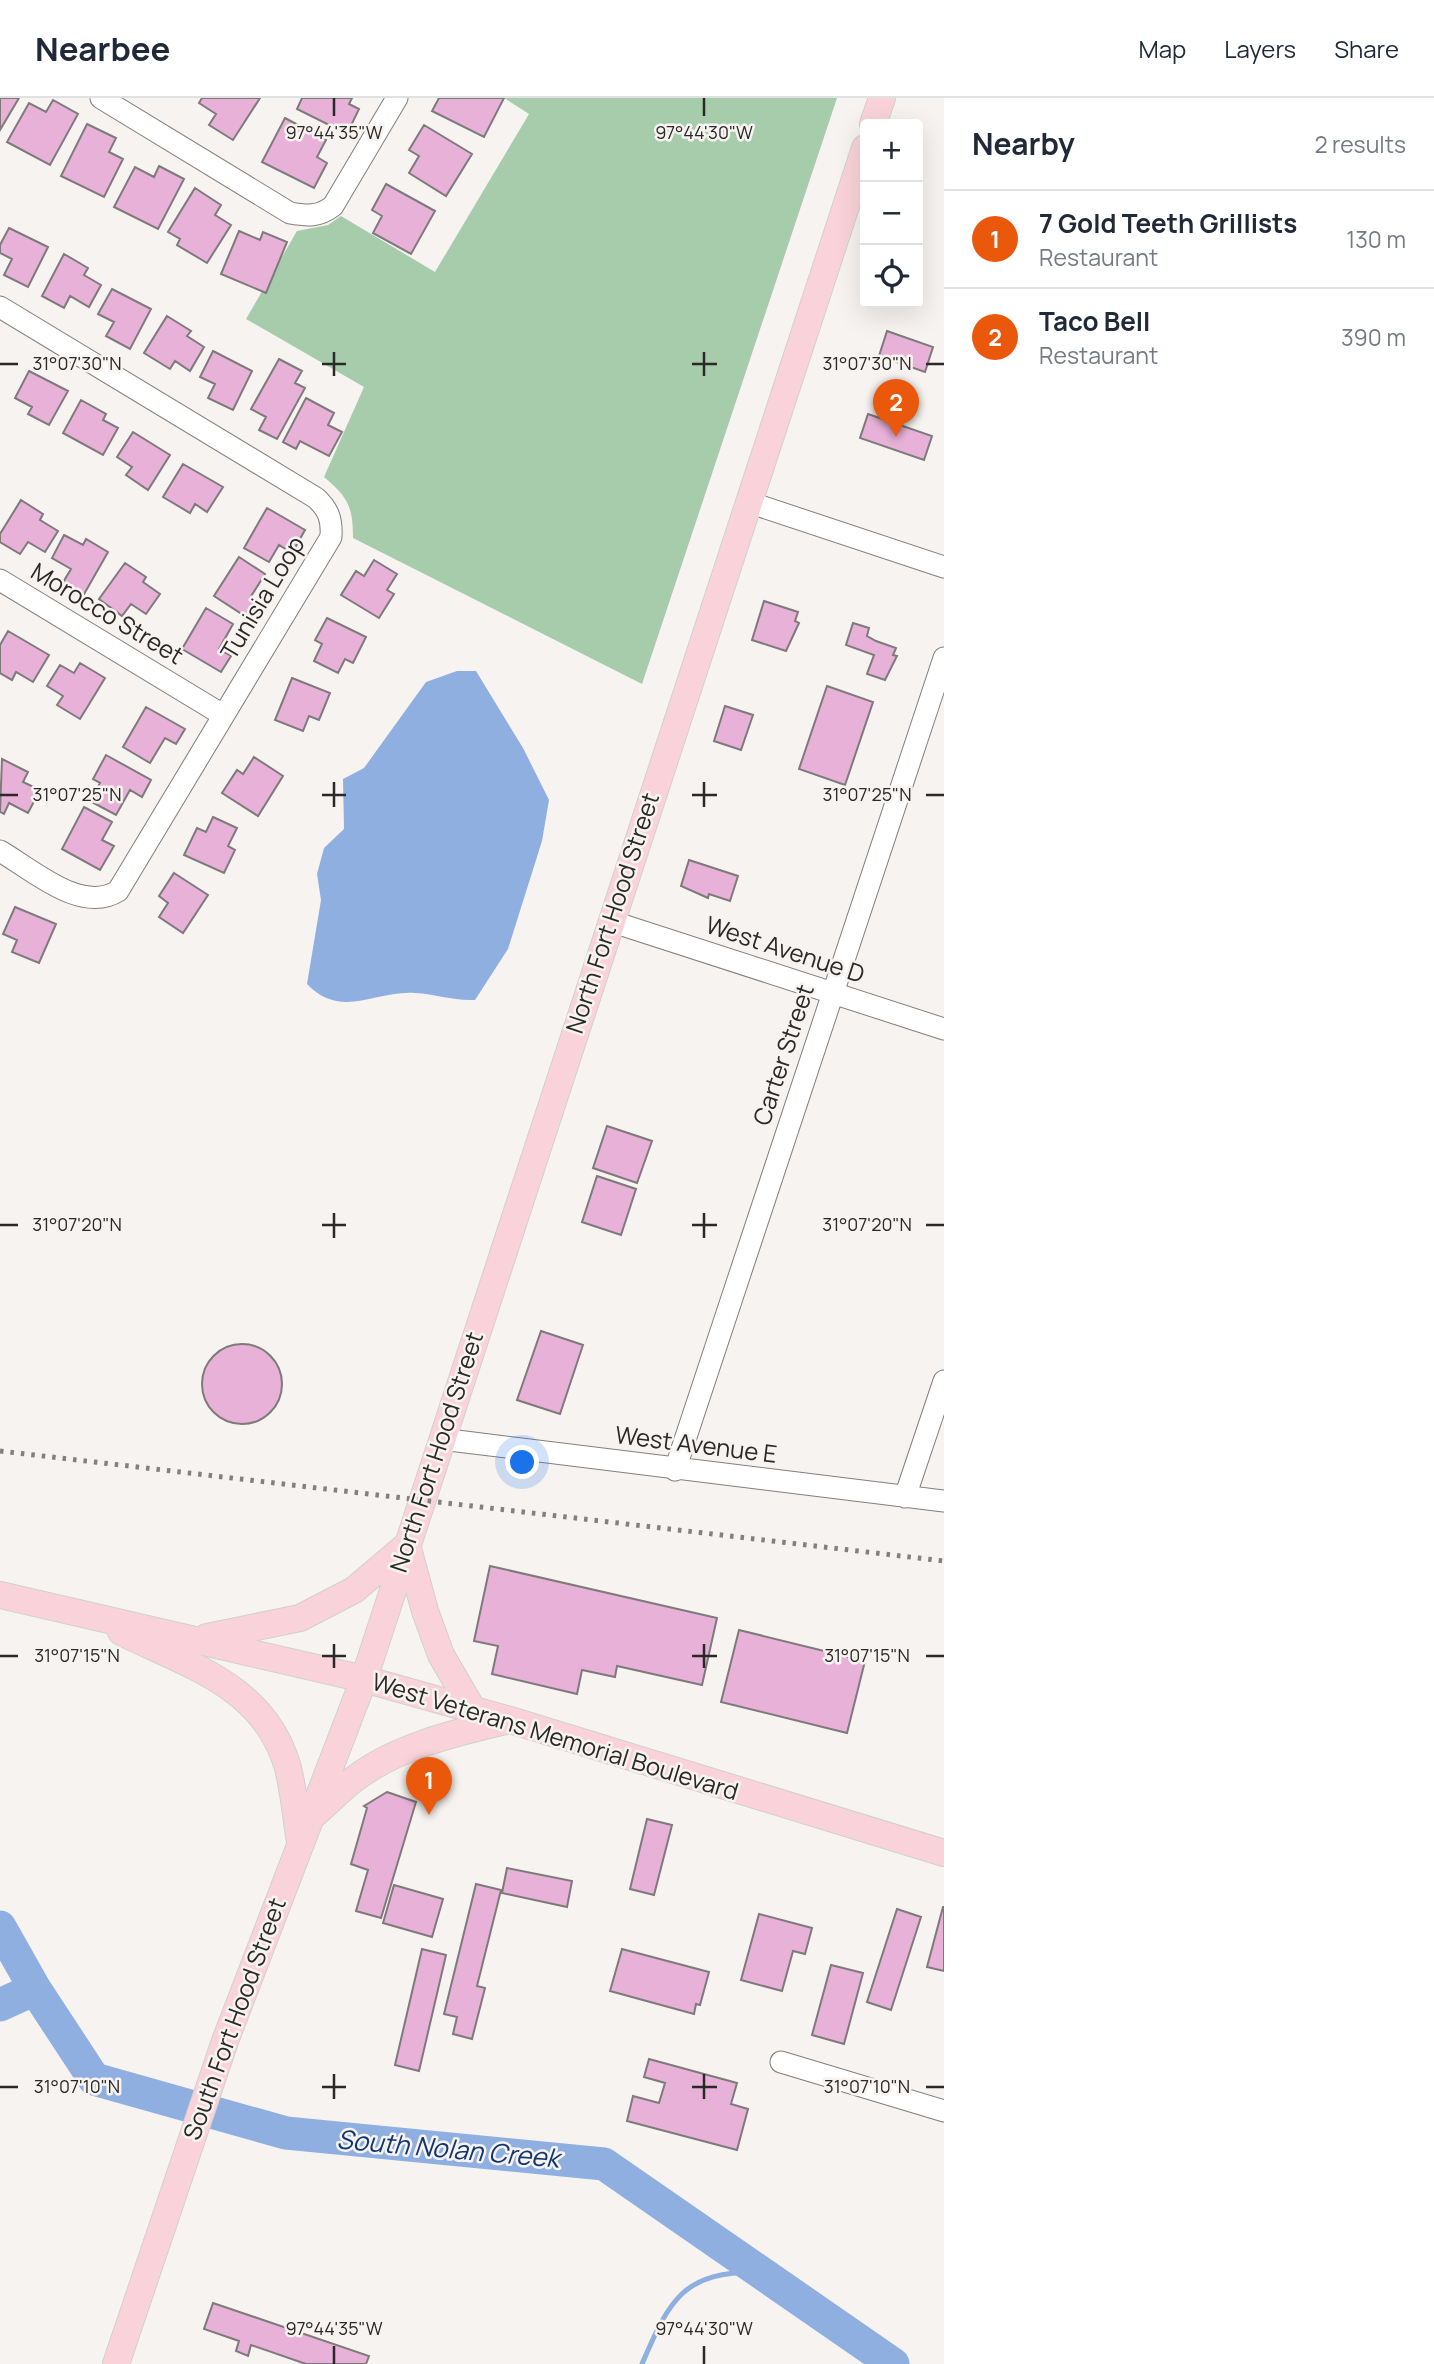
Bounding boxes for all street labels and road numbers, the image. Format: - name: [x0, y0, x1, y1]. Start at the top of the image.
- street label: Tunisia Loop: [212, 529, 312, 665]
- street label: Morocco Street: [25, 554, 190, 671]
- street label: North Fort Hood Street: [557, 788, 666, 1037]
- street label: West Avenue D: [702, 907, 869, 990]
- street label: Carter Street: [744, 980, 821, 1129]
- street label: North Fort Hood Street: [381, 1327, 490, 1576]
- street label: West Avenue E: [613, 1417, 779, 1470]
- street label: West Veterans Memorial Boulevard: [368, 1664, 743, 1807]
- street label: South Fort Hood Street: [174, 1893, 293, 2144]

